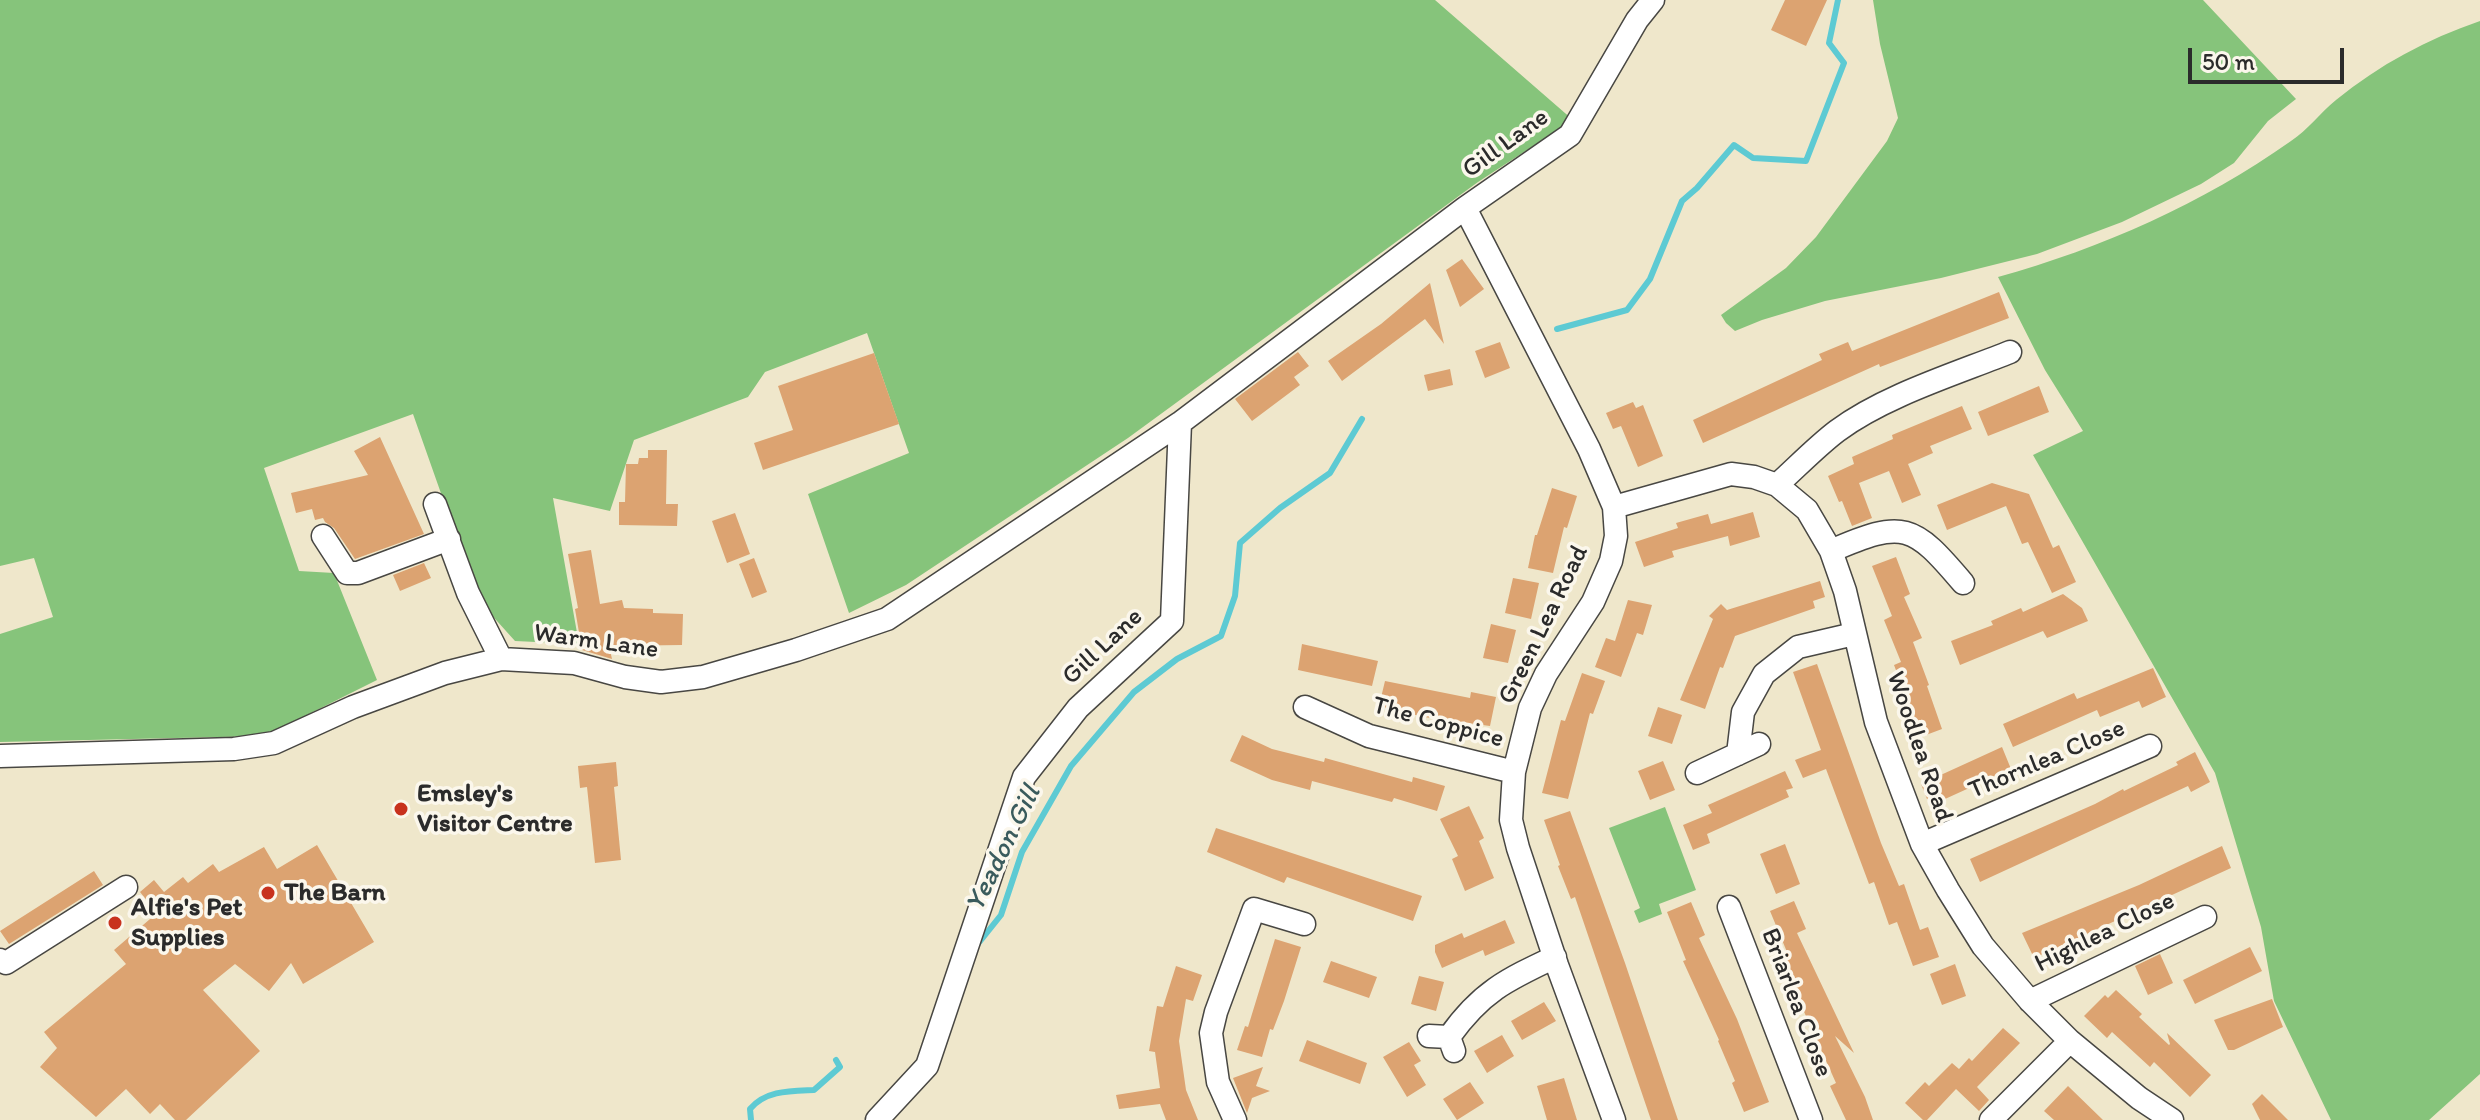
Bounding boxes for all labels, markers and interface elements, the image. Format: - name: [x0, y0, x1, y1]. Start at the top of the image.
- scale bar: [2192, 32, 2348, 82]
- text: 50 m: [2202, 47, 2255, 76]
- street label: Gill Lane: [1457, 102, 1555, 186]
- street label: Green Lea Road: [1492, 540, 1596, 710]
- street label: Gill Lane: [1056, 602, 1150, 692]
- street label: Warm Lane: [532, 618, 660, 666]
- street label: Woodlea Road: [1879, 667, 1959, 827]
- street label: The Coppice: [1369, 690, 1507, 756]
- street label: Thornlea Close: [1964, 713, 2130, 807]
- place label: Emsley's Visitor Centre: [417, 778, 573, 840]
- water label: Yeadon Gill: [959, 780, 1049, 918]
- marker: Emsley's Visitor Centre: [392, 800, 410, 818]
- place label: The Barn: [284, 877, 385, 909]
- marker: The Barn: [259, 884, 277, 902]
- street label: Highlea Close: [2030, 886, 2180, 980]
- place label: Alfie's Pet Supplies: [131, 892, 242, 954]
- marker: Alfie's Pet Supplies: [106, 914, 124, 932]
- street label: Briarlea Close: [1753, 924, 1839, 1082]

